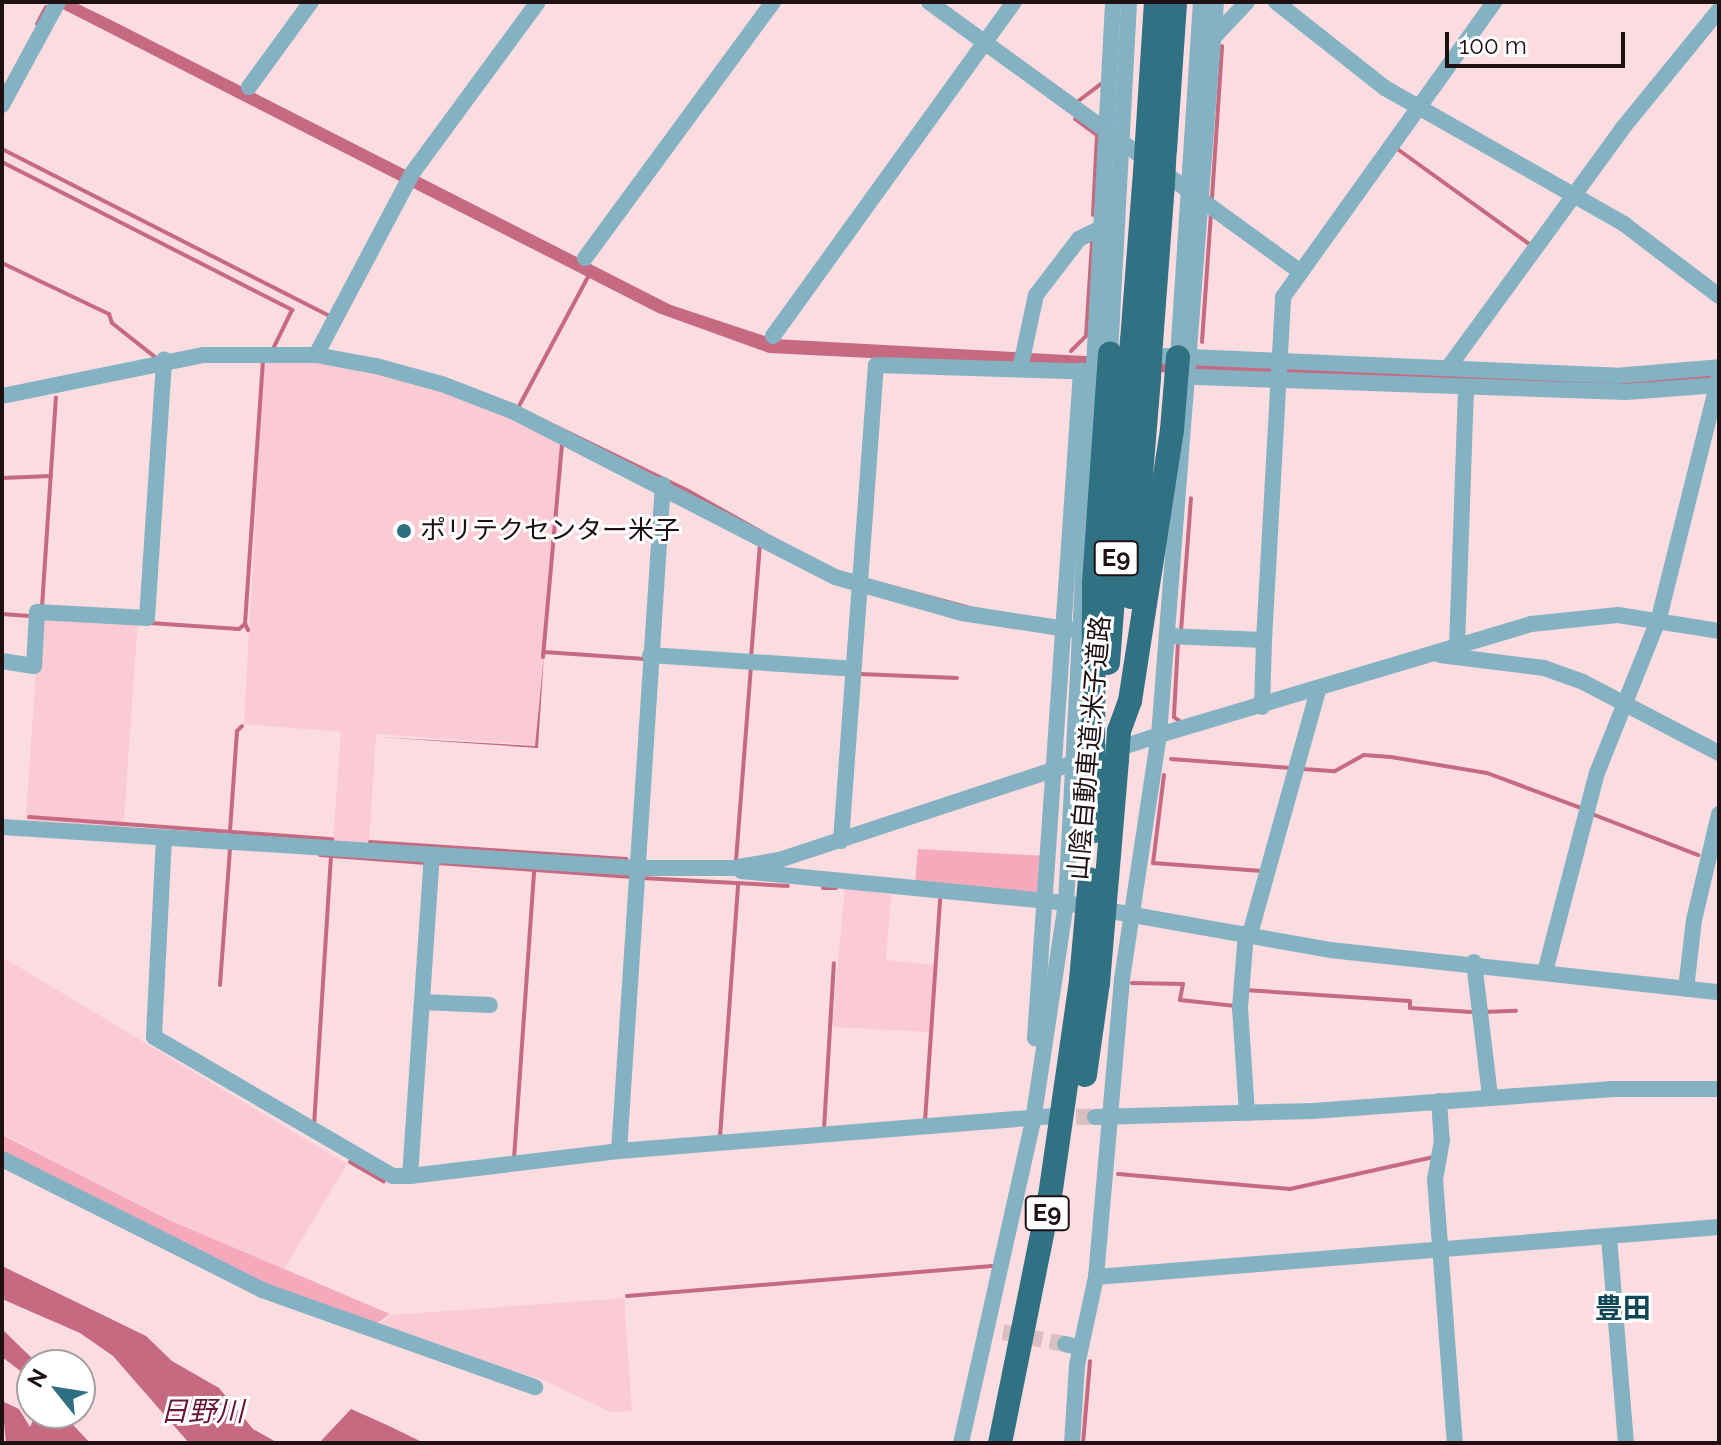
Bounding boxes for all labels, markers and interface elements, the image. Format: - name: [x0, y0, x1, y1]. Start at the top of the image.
- scale bar: [1449, 16, 1629, 66]
- text: 100 m: [1459, 31, 1527, 60]
- place label: ポリテクセンター米子: [420, 515, 680, 547]
- marker: ポリテクセンター米子: [395, 522, 413, 540]
- road number: E9: [1092, 538, 1140, 578]
- street label: 山陰自動車道;米子道路: [1063, 614, 1117, 882]
- road number: E9: [1023, 1193, 1071, 1233]
- district label: 豊田: [1595, 1292, 1651, 1326]
- north arrow: [16, 1349, 96, 1429]
- text: N: [21, 1364, 52, 1392]
- water label: 日野川: [160, 1395, 244, 1429]

